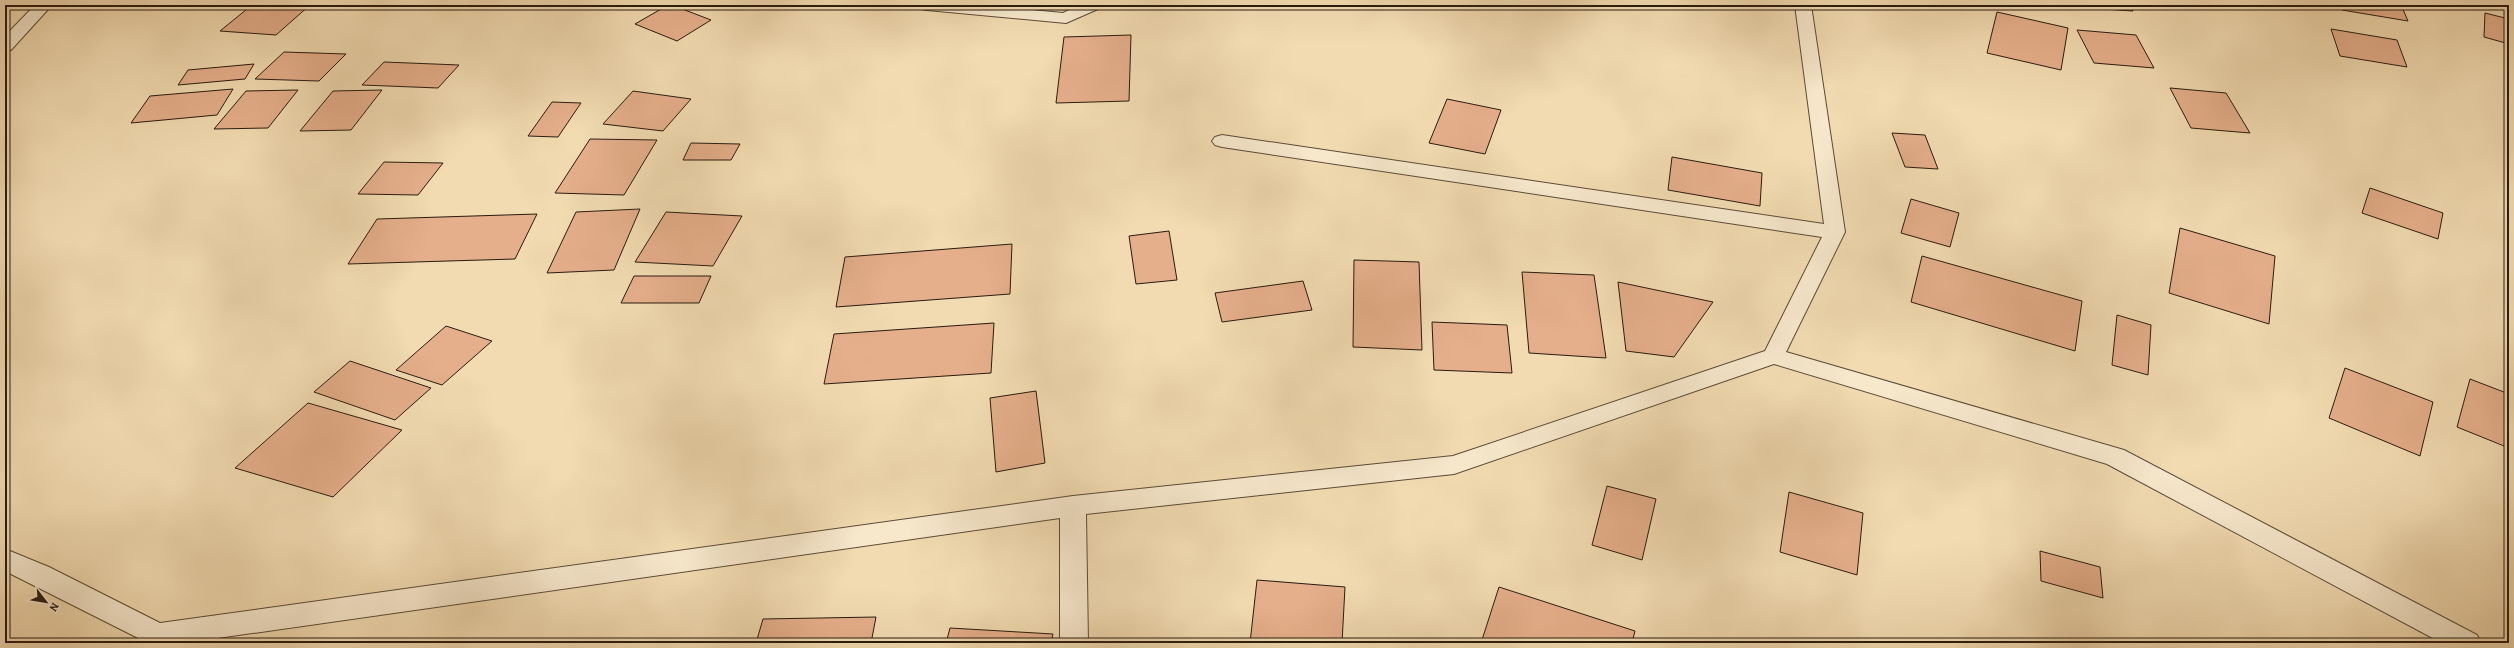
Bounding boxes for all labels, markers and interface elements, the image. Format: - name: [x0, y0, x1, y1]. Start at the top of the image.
- north arrow: [26, 582, 66, 622]
- text: N: [46, 600, 63, 614]

